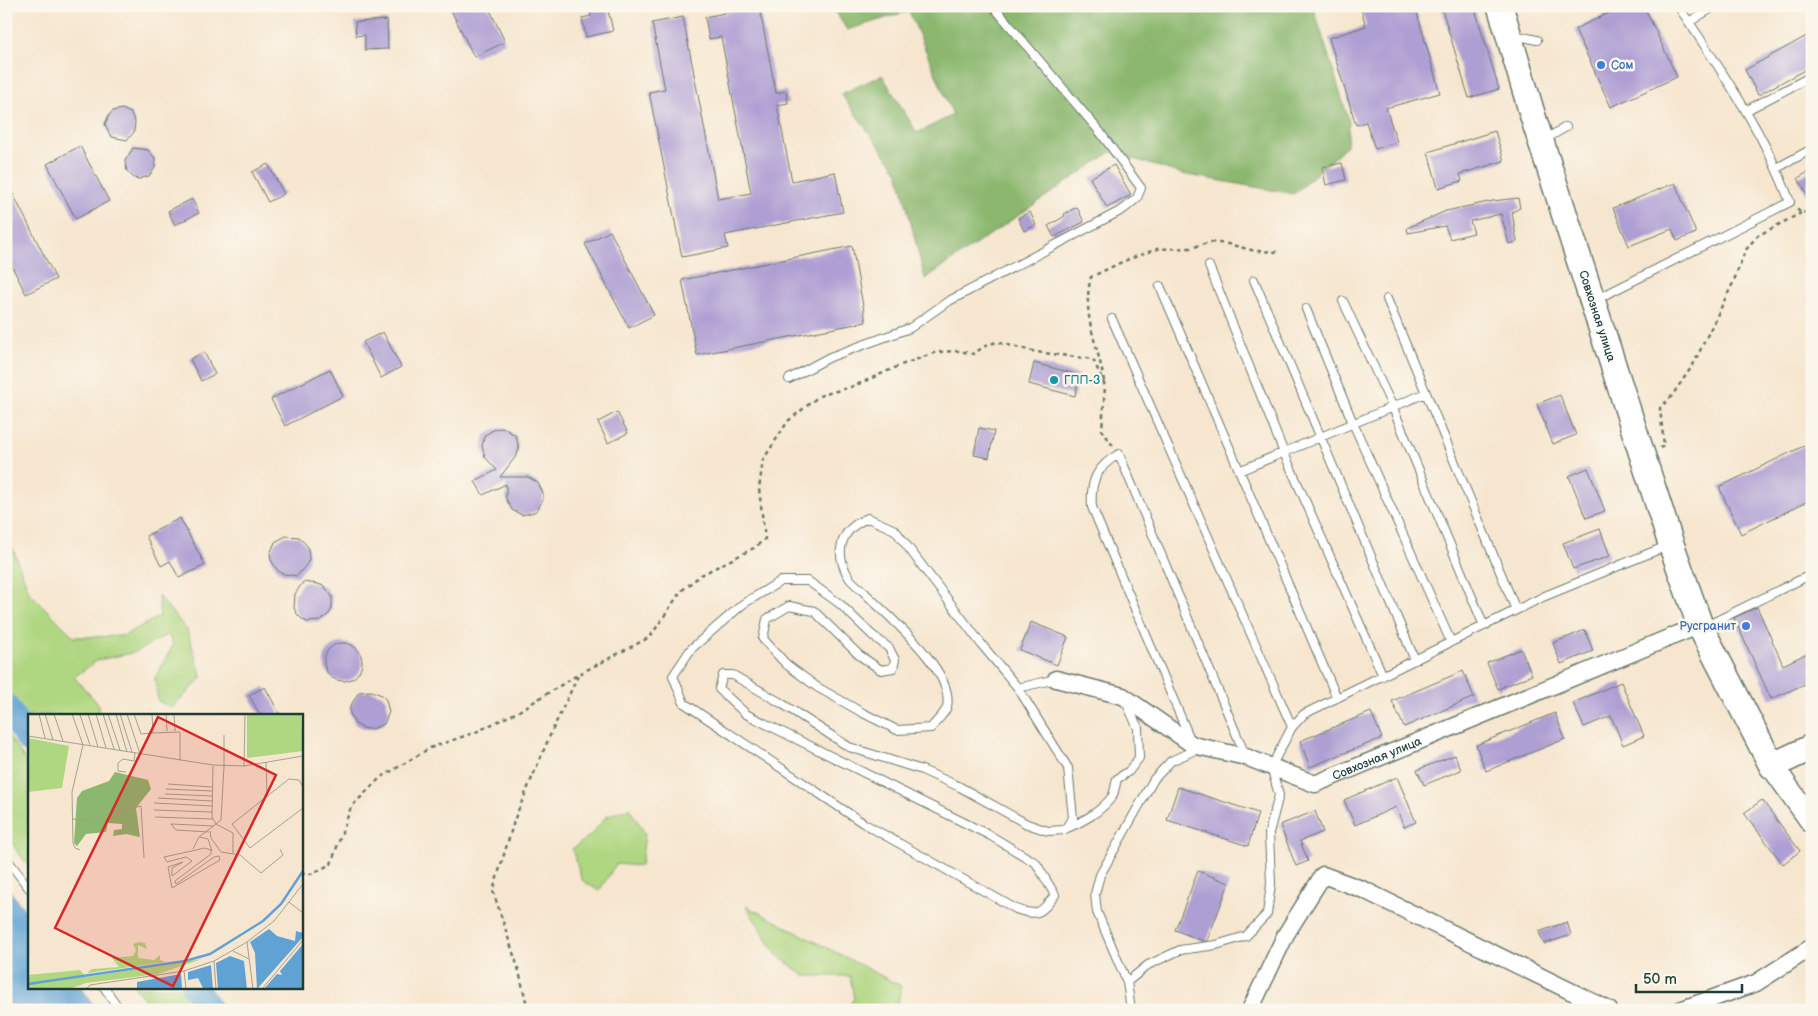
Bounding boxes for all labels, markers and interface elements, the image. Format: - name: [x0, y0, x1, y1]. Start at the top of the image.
- place label: Сом: [1611, 58, 1633, 73]
- marker: Сом: [1595, 59, 1607, 71]
- street label: Совхозная улица: [1575, 269, 1619, 364]
- place label: ГПП-3: [1064, 373, 1100, 388]
- marker: ГПП-3: [1048, 374, 1060, 386]
- place label: Русгранит: [1679, 619, 1736, 634]
- marker: Русгранит: [1740, 620, 1752, 632]
- inset map: [28, 714, 302, 988]
- street label: Совхозная улица: [1330, 734, 1424, 784]
- scale bar: [1636, 961, 1742, 993]
- text: 50 m: [1643, 970, 1677, 989]

